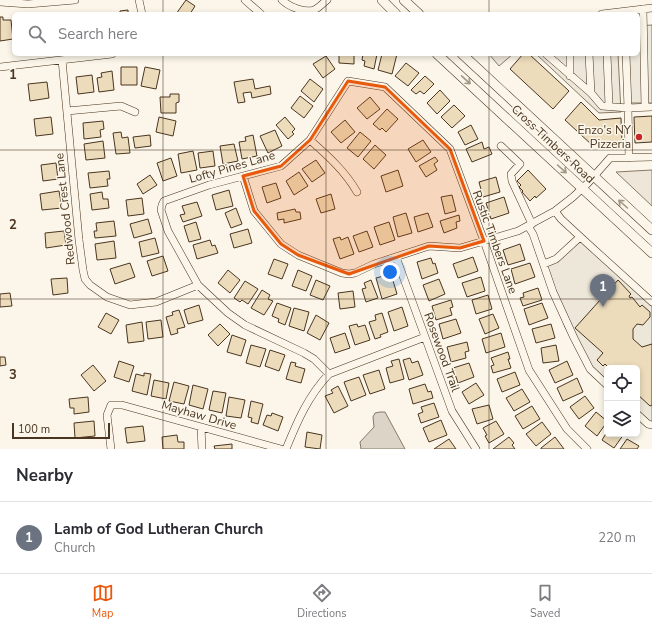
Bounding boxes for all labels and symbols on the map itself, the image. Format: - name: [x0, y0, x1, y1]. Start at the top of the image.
- text: 1: [9, 66, 17, 84]
- one-way arrow: [461, 76, 471, 85]
- street label: Cross Timbers Road: [508, 101, 598, 187]
- place label: Enzo's NY Pizzeria: [578, 122, 632, 152]
- marker: Enzo's NY Pizzeria: [634, 132, 644, 142]
- street label: Lofty Pines Lane: [187, 147, 277, 187]
- street label: Redwood Crest Lane: [51, 152, 79, 266]
- one-way arrow: [557, 164, 567, 173]
- street label: Rustic Timbers Lane: [469, 188, 521, 296]
- one-way arrow: [618, 199, 628, 209]
- text: 2: [9, 216, 17, 234]
- your location: [380, 262, 400, 282]
- pin: 1: [590, 274, 616, 307]
- street label: Rosewood Trail: [420, 310, 464, 394]
- text: 3: [9, 366, 17, 384]
- street label: Mayhaw Drive: [160, 397, 238, 433]
- scale bar: [12, 421, 110, 440]

